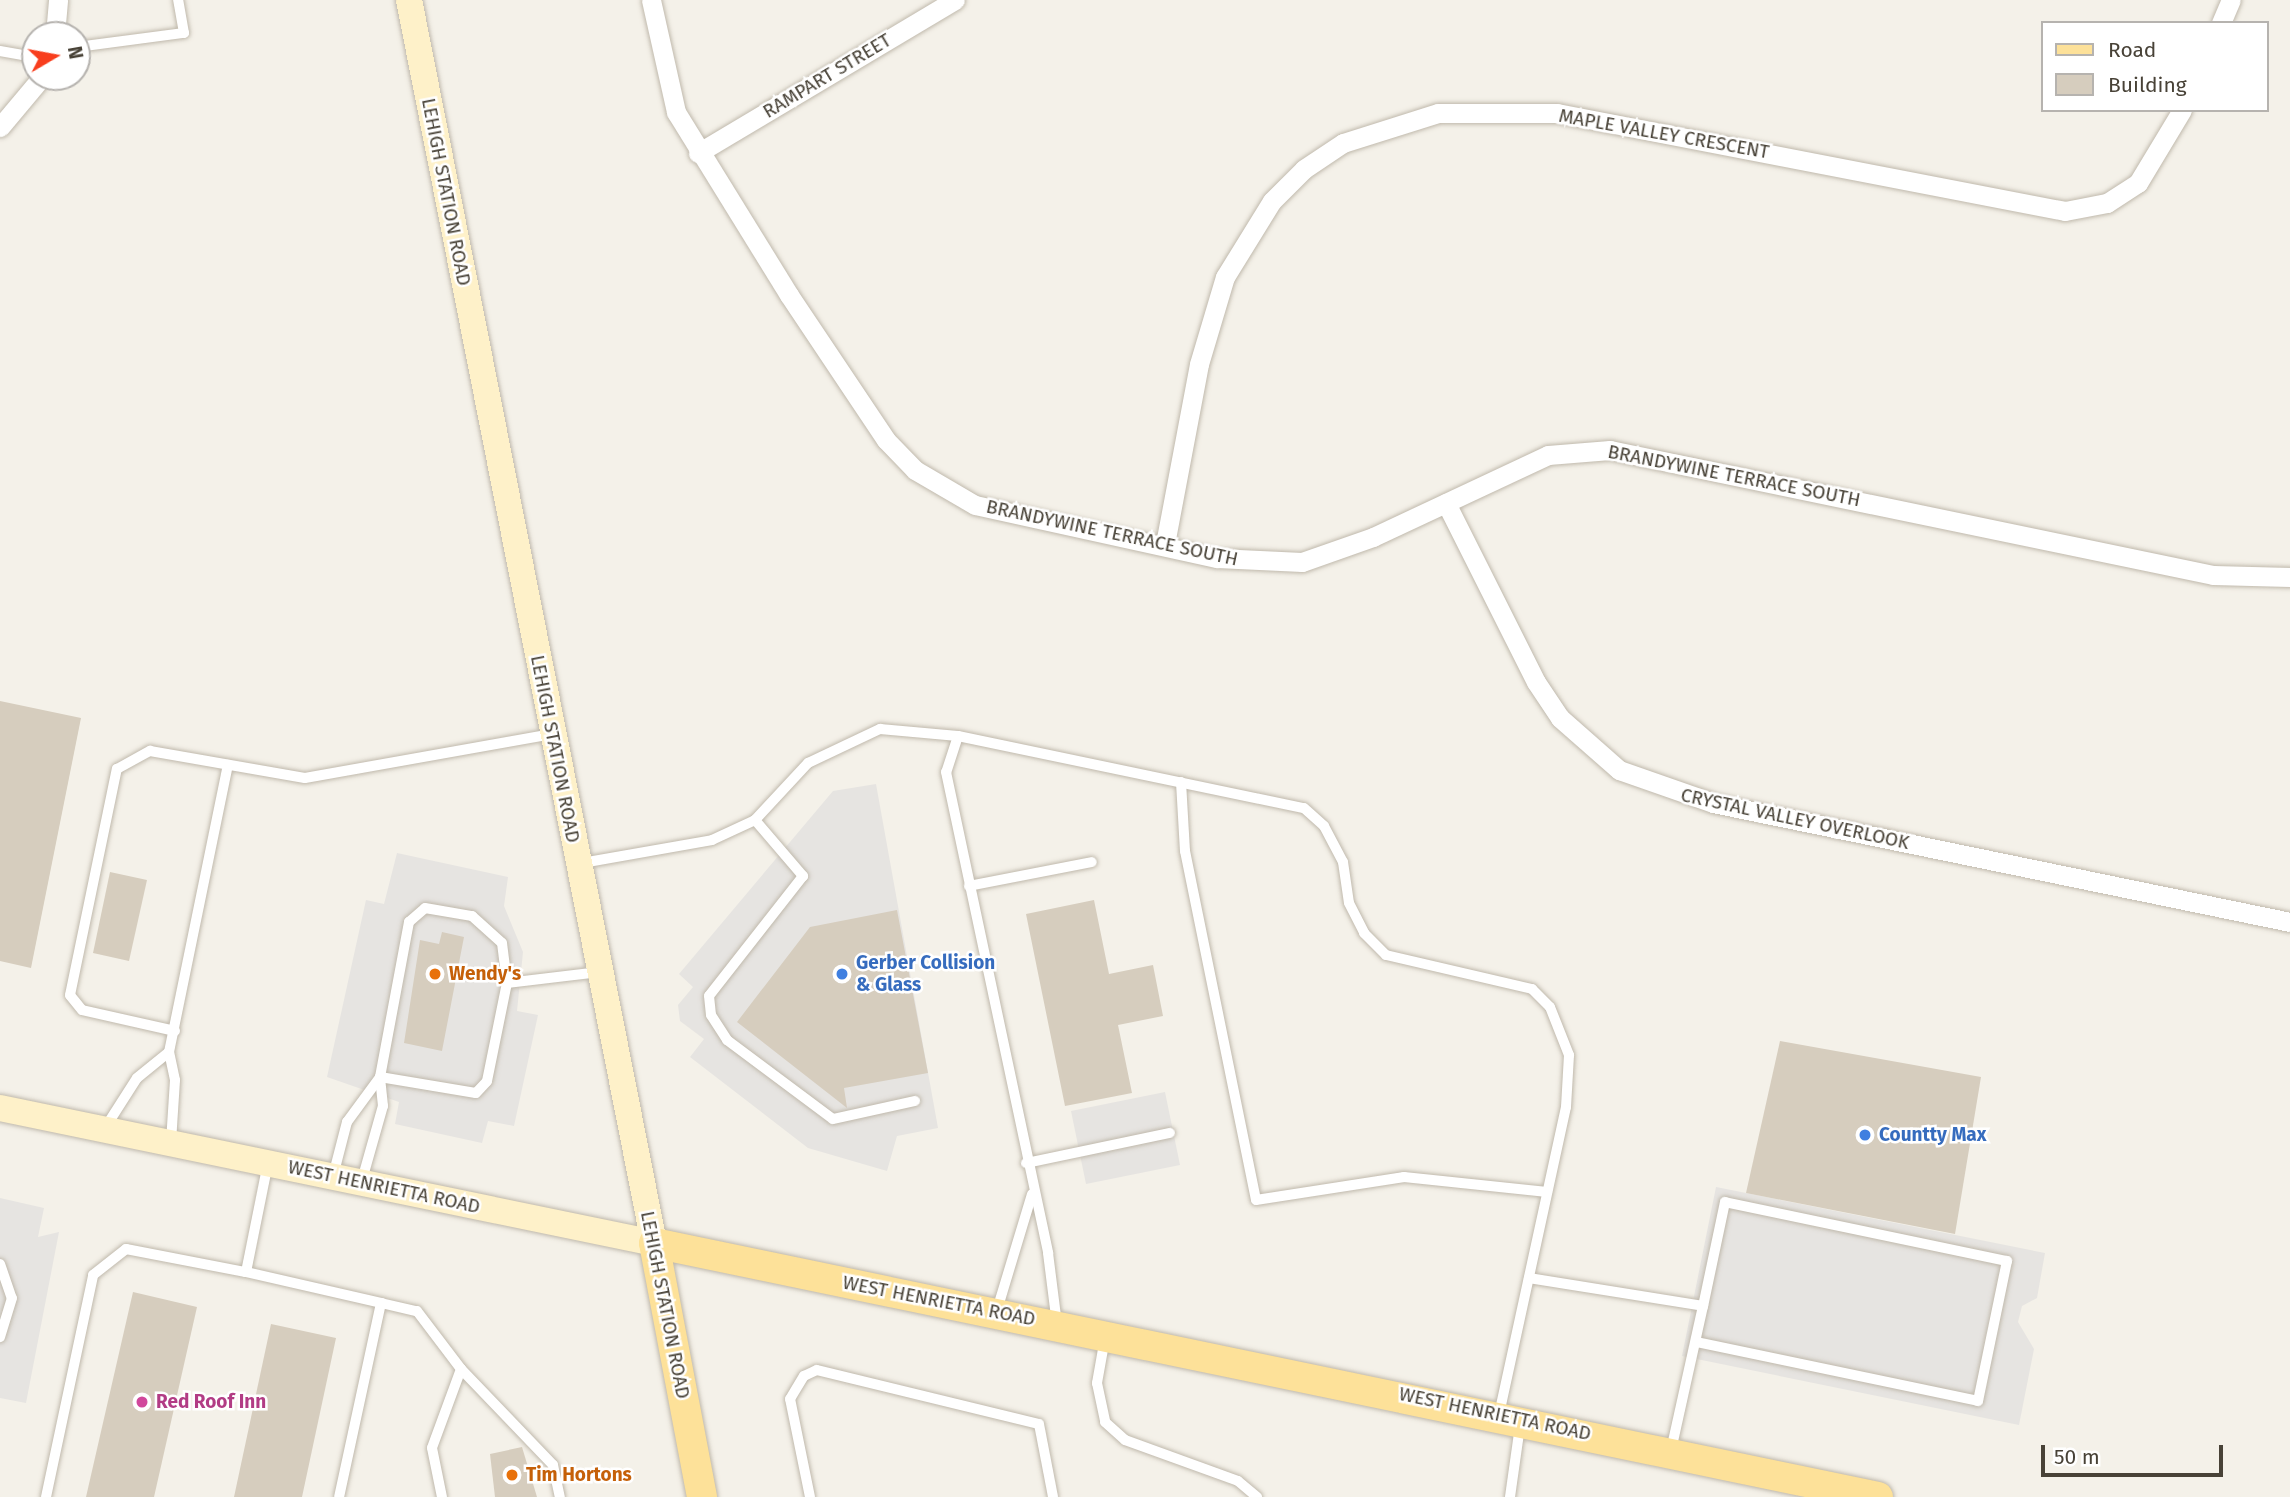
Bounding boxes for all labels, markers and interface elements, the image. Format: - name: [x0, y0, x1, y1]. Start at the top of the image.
- north arrow: [21, 21, 91, 91]
- legend: [2042, 21, 2269, 112]
- street label: RAMPART STREET: [759, 29, 895, 123]
- text: Road: [2108, 37, 2156, 63]
- text: N: [63, 44, 88, 61]
- text: Building: [2108, 72, 2187, 98]
- street label: LEHIGH STATION ROAD: [417, 96, 475, 288]
- street label: MAPLE VALLEY CRESCENT: [1557, 104, 1771, 164]
- street label: BRANDYWINE TERRACE SOUTH: [1606, 440, 1862, 512]
- street label: BRANDYWINE TERRACE SOUTH: [984, 495, 1240, 571]
- street label: LEHIGH STATION ROAD: [526, 653, 584, 845]
- street label: CRYSTAL VALLEY OVERLOOK: [1679, 784, 1911, 854]
- place label: Gerber Collision & Glass: [856, 952, 995, 996]
- place label: Wendy's: [449, 963, 521, 985]
- marker: Wendy's: [427, 966, 443, 982]
- marker: Gerber Collision & Glass: [834, 966, 850, 982]
- place label: Countty Max: [1879, 1124, 1986, 1146]
- marker: Countty Max: [1857, 1127, 1873, 1143]
- street label: WEST HENRIETTA ROAD: [286, 1155, 482, 1219]
- street label: LEHIGH STATION ROAD: [636, 1209, 694, 1401]
- street label: WEST HENRIETTA ROAD: [841, 1271, 1037, 1331]
- street label: WEST HENRIETTA ROAD: [1397, 1382, 1593, 1446]
- place label: Red Roof Inn: [156, 1391, 266, 1413]
- marker: Red Roof Inn: [134, 1394, 150, 1410]
- scale bar: [2045, 1430, 2227, 1474]
- text: 50 m: [2054, 1444, 2100, 1470]
- place label: Tim Hortons: [526, 1464, 632, 1486]
- marker: Tim Hortons: [504, 1467, 520, 1483]

